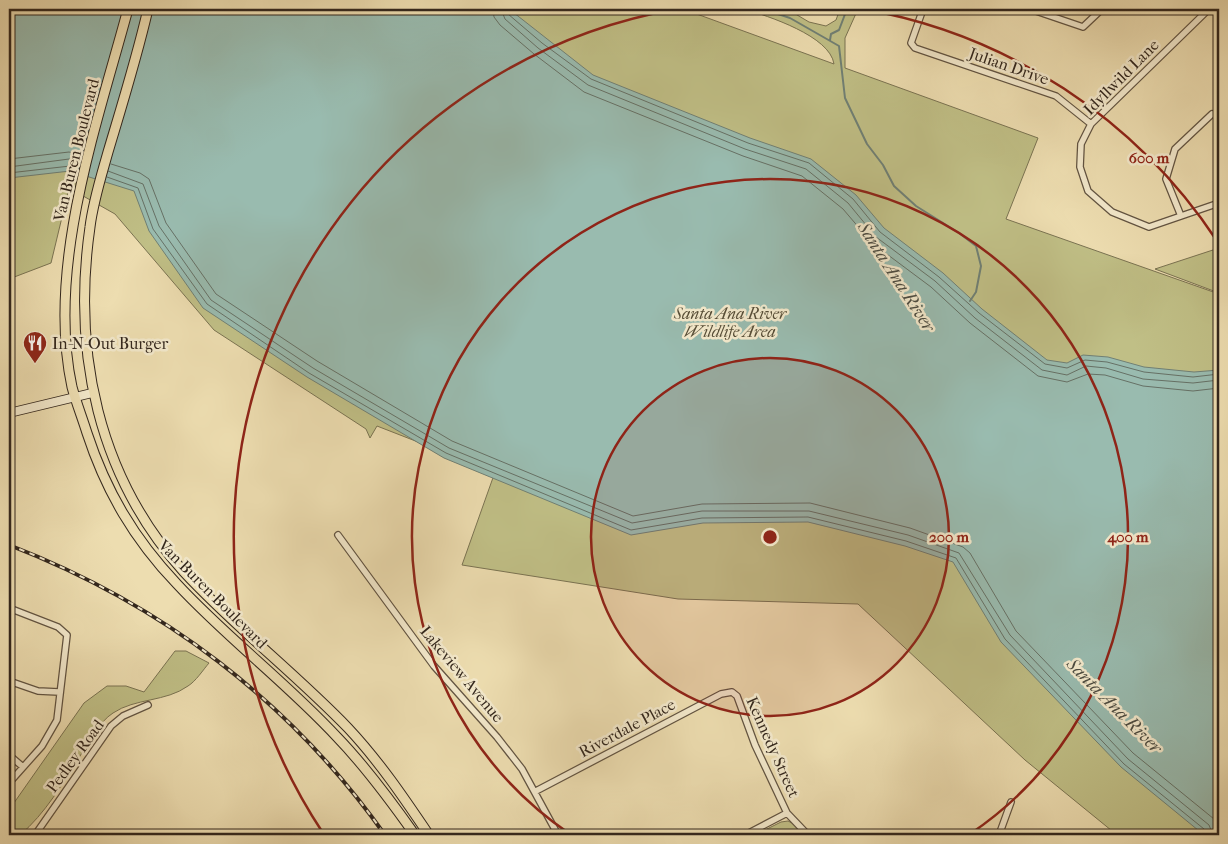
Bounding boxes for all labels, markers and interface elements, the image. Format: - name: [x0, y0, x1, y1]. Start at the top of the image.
- street label: Idyllwild Lane: [1079, 35, 1163, 119]
- street label: Julian Drive: [965, 43, 1051, 89]
- street label: Van Buren Boulevard: [49, 76, 103, 224]
- text: 600 m: [1129, 149, 1170, 167]
- water label: Santa Ana River: [852, 218, 940, 337]
- park label: Santa Ana River Wildlife Area: [673, 304, 788, 341]
- restaurant icon: In-N-Out Burger: [22, 330, 48, 364]
- place label: In-N-Out Burger: [52, 334, 168, 353]
- centre of rings: [761, 528, 779, 546]
- text: 200 m: [929, 528, 969, 546]
- text: 400 m: [1106, 528, 1149, 546]
- street label: Van Buren Boulevard: [154, 535, 272, 653]
- street label: Lakeview Avenue: [416, 622, 508, 726]
- water label: Santa Ana River: [1061, 653, 1167, 759]
- street label: Kennedy Street: [742, 694, 804, 801]
- street label: Riverdale Place: [576, 695, 679, 761]
- street label: Pedley Road: [42, 716, 108, 796]

